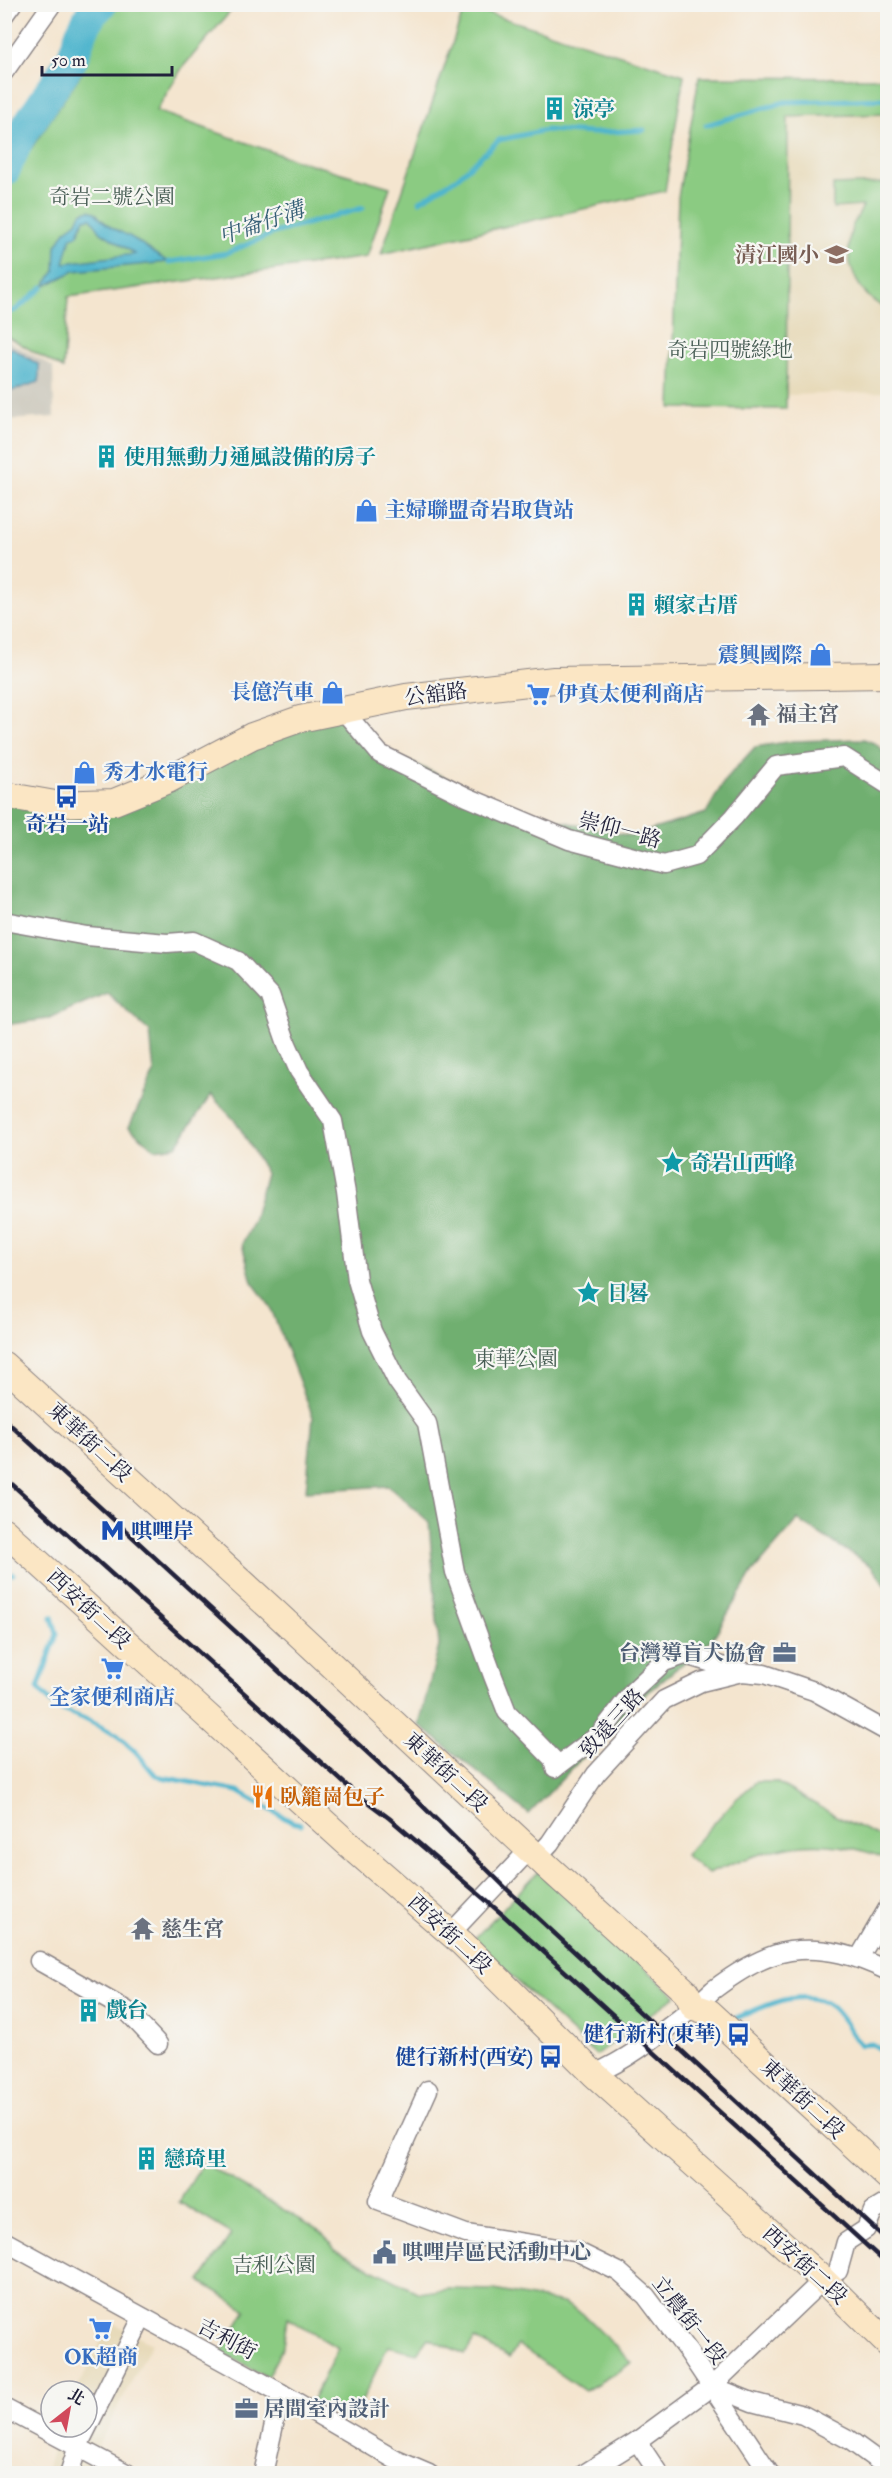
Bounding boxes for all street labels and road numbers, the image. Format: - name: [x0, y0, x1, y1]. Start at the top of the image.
- street label: 公舘路: [403, 677, 469, 712]
- street label: 崇仰一路: [576, 807, 664, 854]
- street label: 東華街二段: [42, 1397, 137, 1488]
- street label: 西安街二段: [41, 1564, 136, 1655]
- street label: 致遠三路: [574, 1683, 651, 1764]
- street label: 東華街二段: [398, 1727, 493, 1818]
- street label: 西安街二段: [402, 1889, 497, 1980]
- street label: 東華街二段: [755, 2054, 850, 2145]
- street label: 西安街二段: [757, 2220, 853, 2311]
- street label: 立農街一段: [646, 2271, 732, 2370]
- street label: 吉利街: [193, 2313, 261, 2366]

